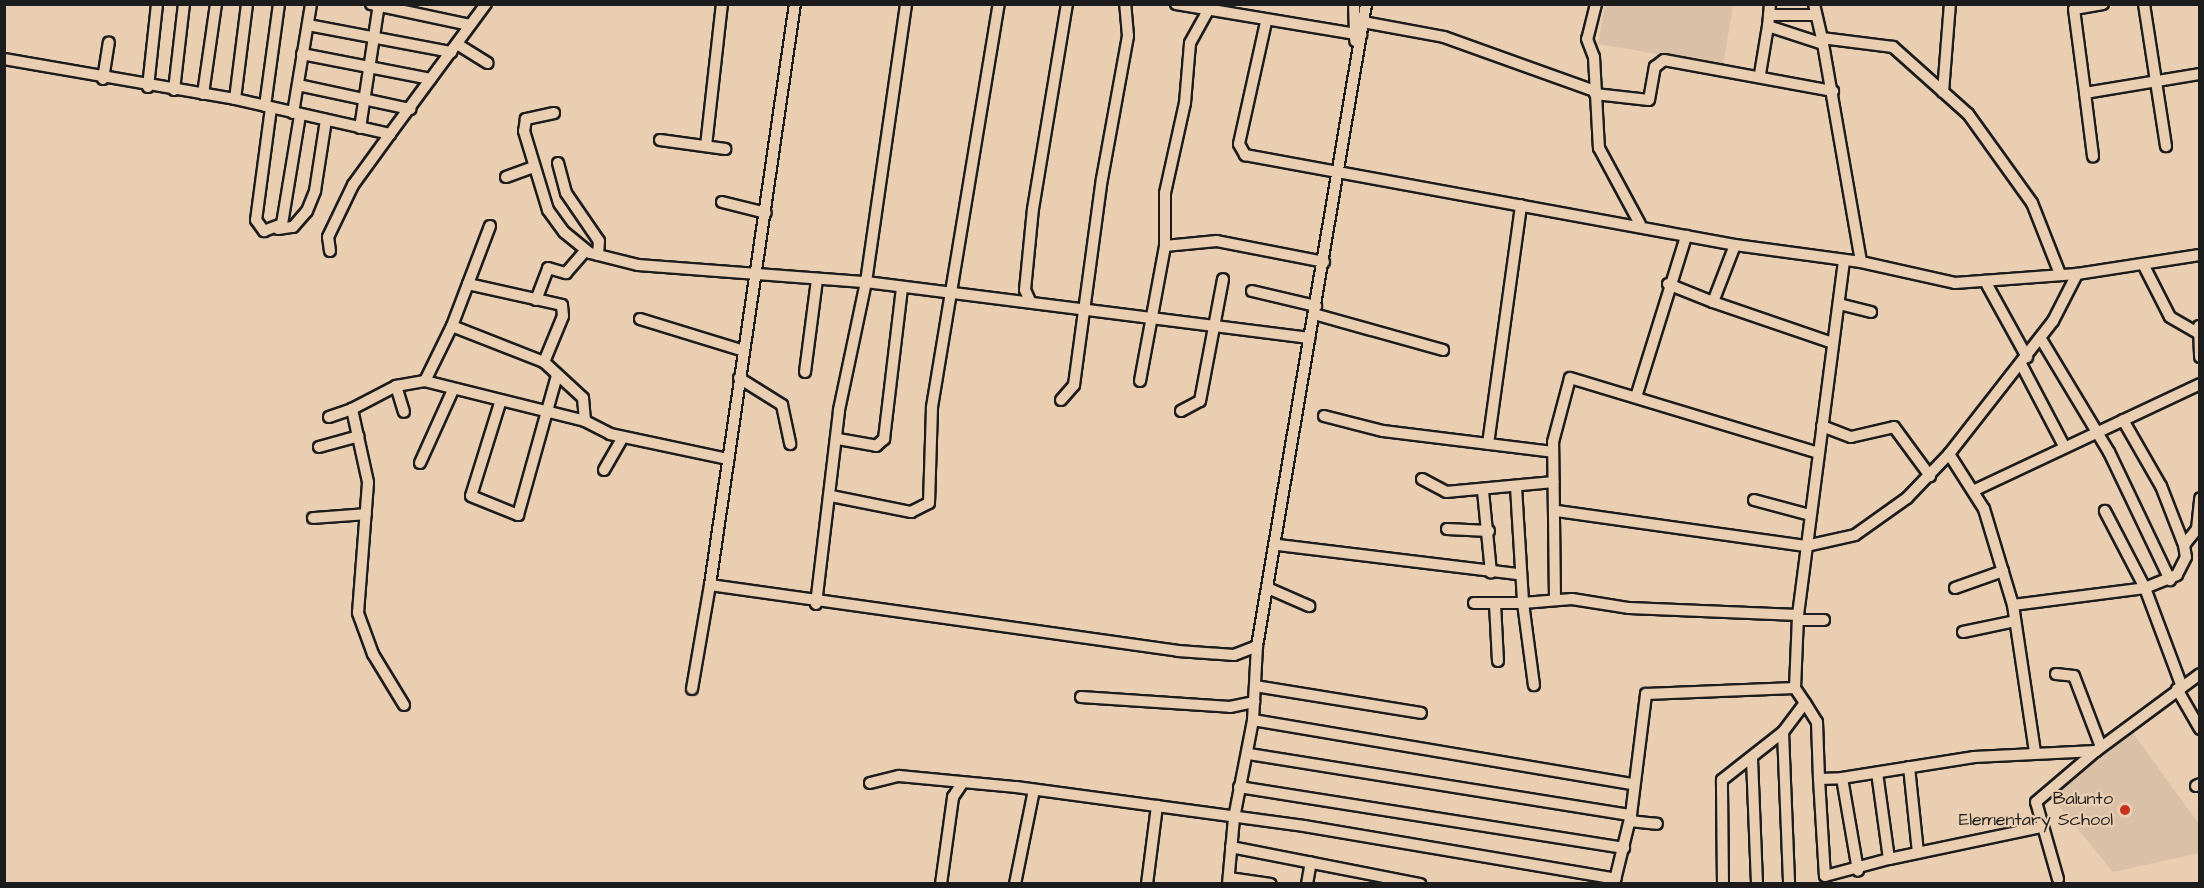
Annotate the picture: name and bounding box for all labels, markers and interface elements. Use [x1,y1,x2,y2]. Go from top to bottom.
place label: Balunto Elementary School [1959,789,2113,832]
marker: Balunto Elementary School [2118,803,2132,817]

